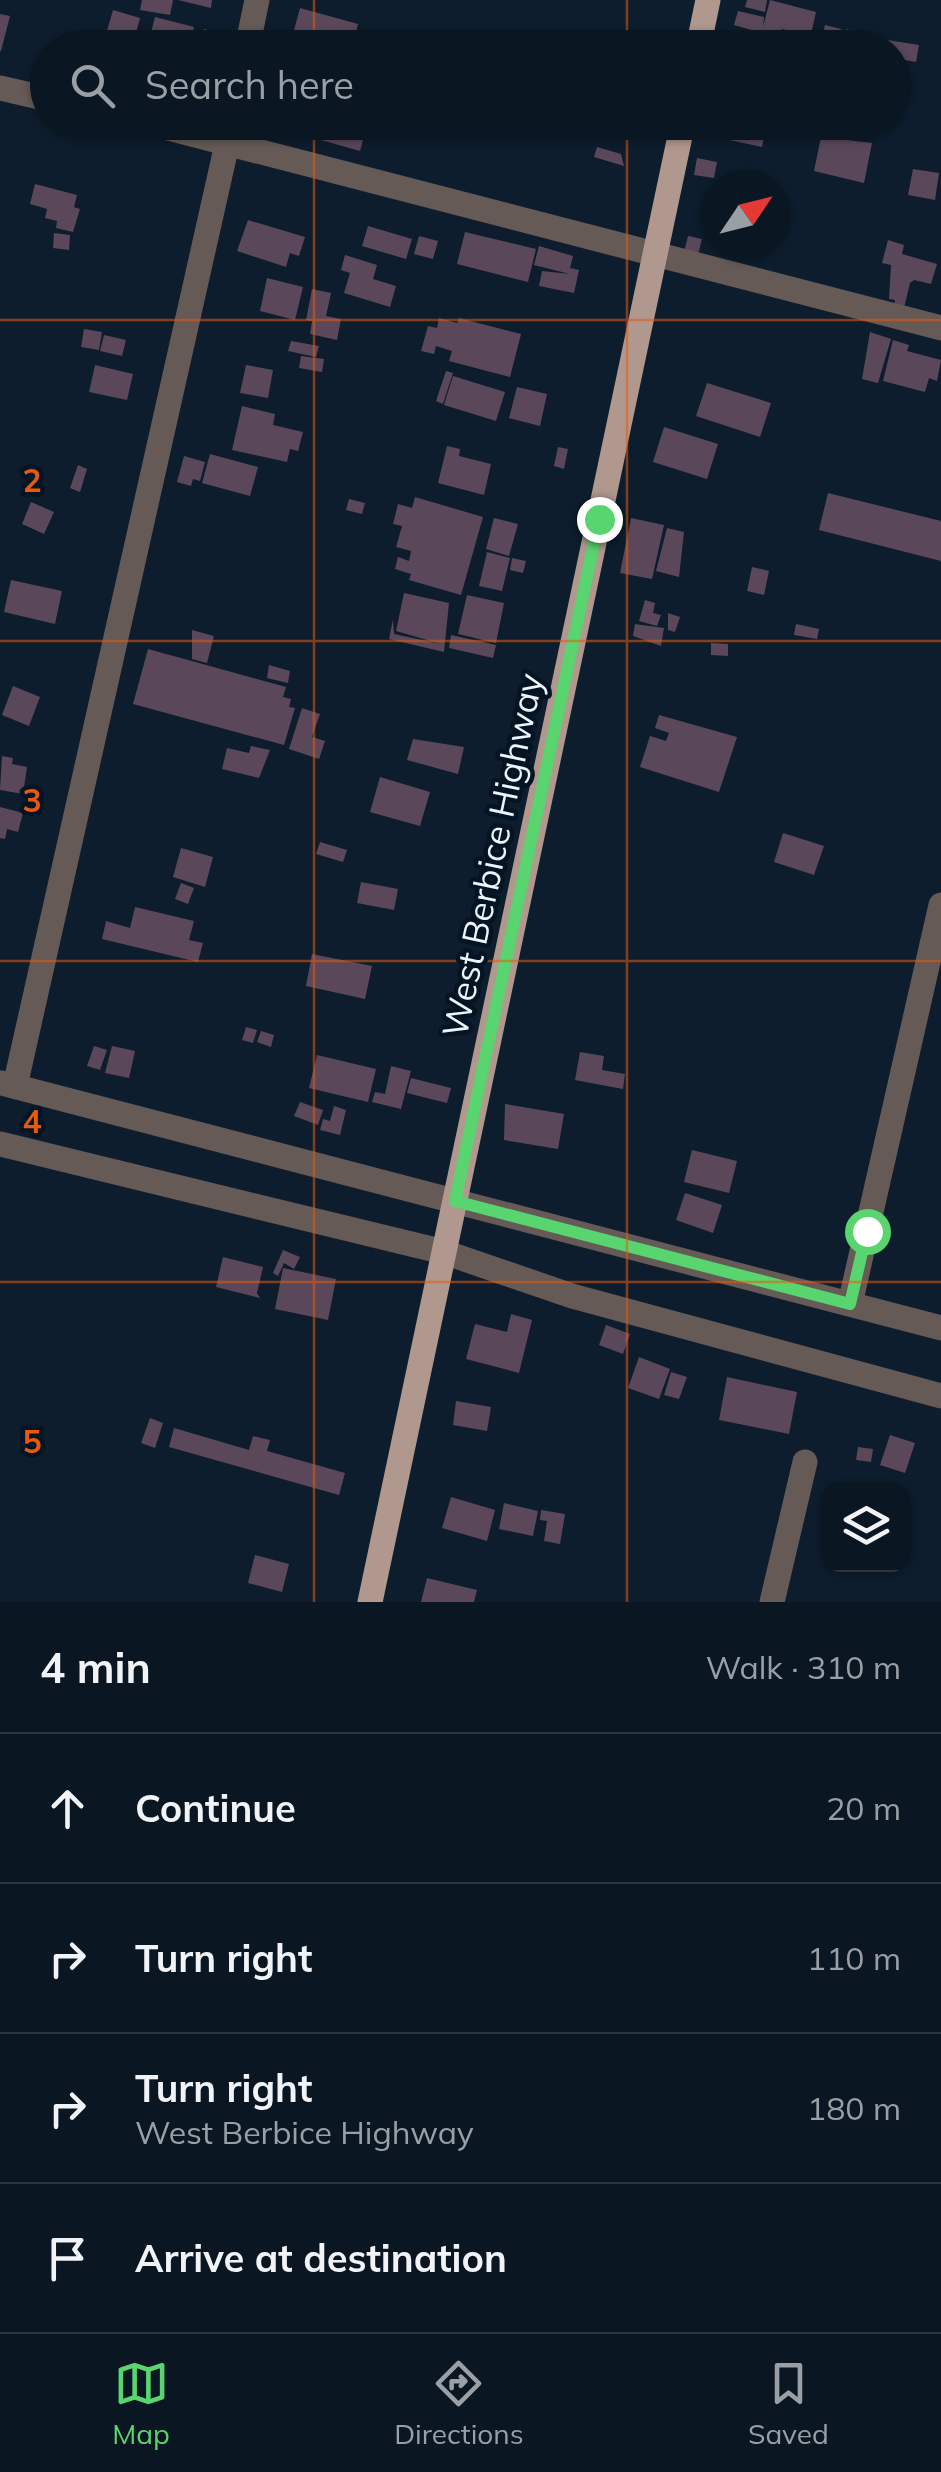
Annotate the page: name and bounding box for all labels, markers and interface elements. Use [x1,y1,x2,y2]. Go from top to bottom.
search box [30,30,911,140]
icon: search [65,58,120,113]
text: Search here [145,61,354,109]
north arrow [701,170,791,260]
text: 2 [22,460,42,500]
route end [577,497,623,543]
street label: West Berbice Highway [432,669,552,1041]
text: 3 [22,780,42,820]
text: 4 [22,1101,42,1141]
route start [845,1209,891,1255]
text: 5 [22,1421,42,1461]
map controls [821,1482,911,1572]
button: layers [821,1482,911,1572]
text: 4 min [40,1641,151,1694]
text: Walk · 310 m [706,1647,901,1687]
icon: ahead [40,1781,95,1836]
text: Continue [135,1784,296,1832]
text: 20 m [826,1788,901,1828]
icon: right [40,1931,95,1986]
text: Turn right [135,1934,312,1982]
text: 110 m [807,1938,901,1978]
text: Turn right [135,2064,312,2112]
icon: right [40,2081,95,2136]
text: 180 m [807,2088,901,2128]
text: West Berbice Highway [135,2112,474,2152]
icon: arrive [40,2231,95,2286]
text: Arrive at destination [135,2234,507,2282]
tab: Map [112,2356,170,2451]
tab: Directions [394,2356,524,2451]
tab: Saved [748,2356,829,2451]

